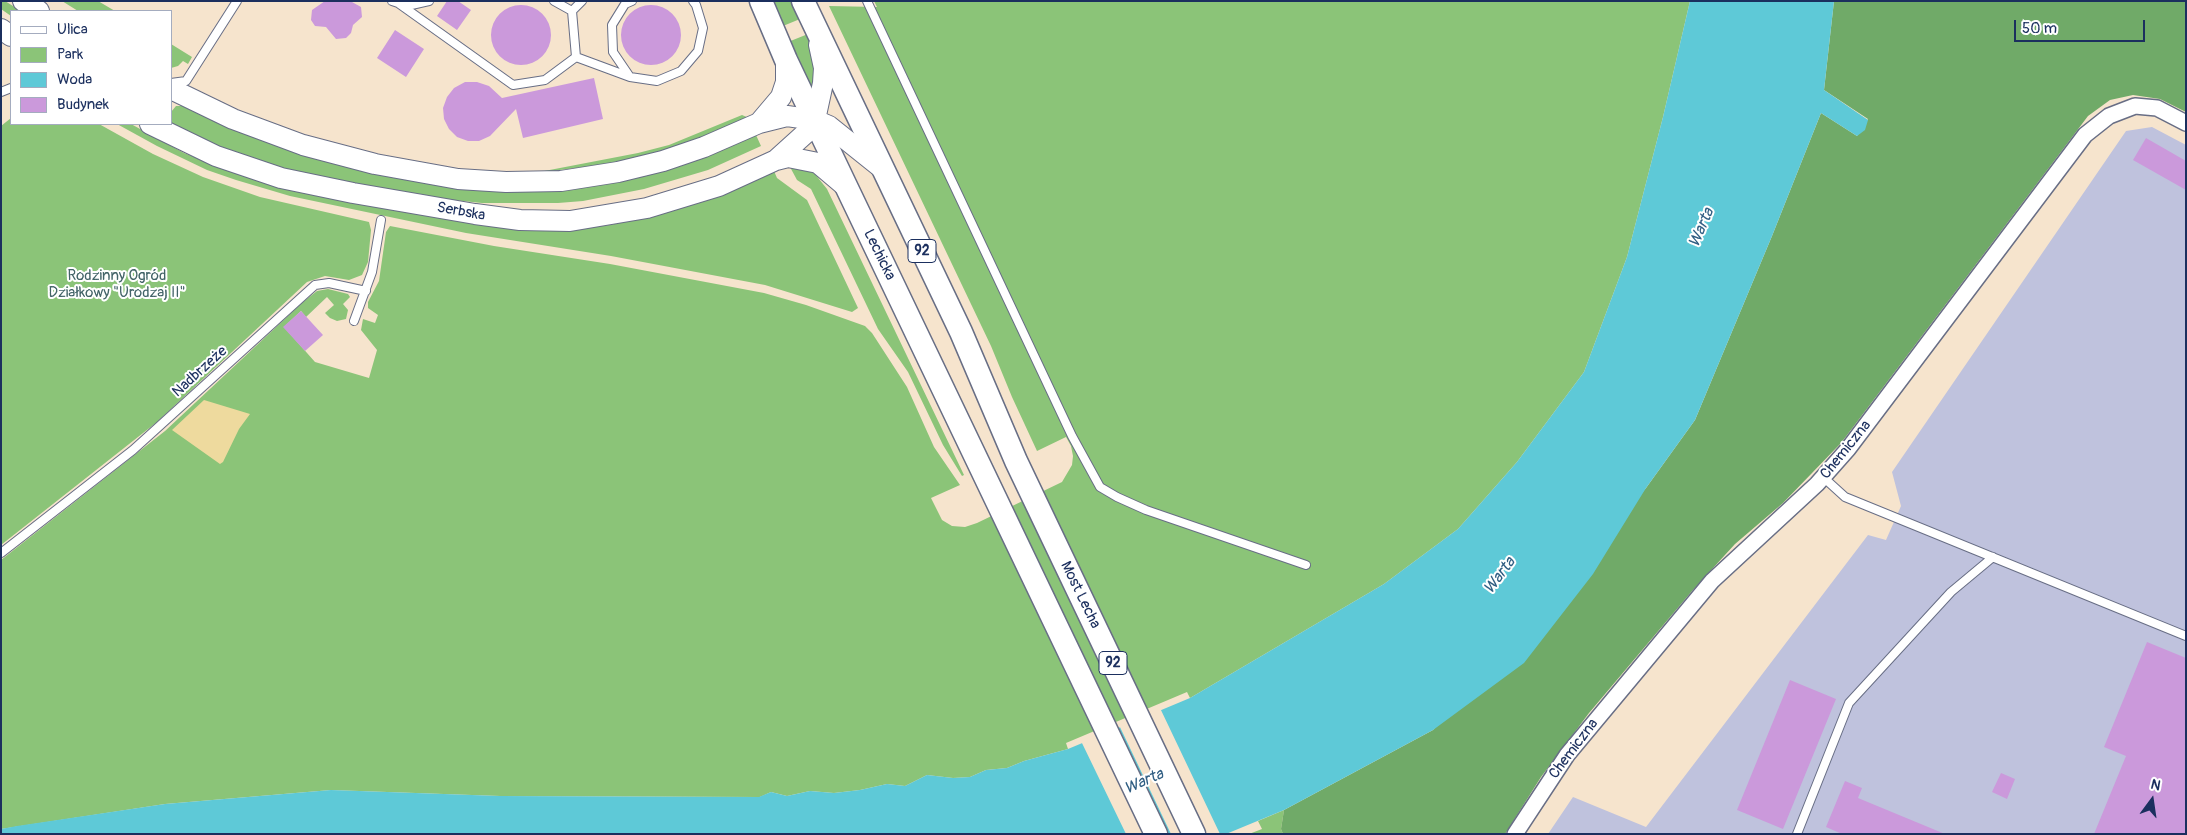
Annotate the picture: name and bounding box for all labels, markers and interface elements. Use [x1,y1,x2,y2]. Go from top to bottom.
legend [10,10,172,125]
scale bar [2017,10,2148,42]
text: 50 m [2022,19,2057,38]
text: Ulica [57,20,88,39]
text: Park [57,45,83,64]
text: Woda [57,70,92,89]
text: Budynek [57,95,109,114]
street label: Serbska [435,199,487,225]
water label: Warta [1685,206,1719,250]
street label: Lechicka [859,227,899,283]
road number: 92 [908,240,936,262]
park label: Rodzinny Ogród Działkowy "Urodzaj II" [48,267,186,302]
street label: Nadbrzeże [169,343,231,401]
street label: Chemiczna [1817,417,1875,483]
water label: Warta [1480,554,1520,598]
street label: Most Lecha [1056,559,1104,631]
road number: 92 [1099,651,1127,674]
street label: Chemiczna [1546,715,1602,783]
water label: Warta [1122,765,1166,799]
north arrow [2127,775,2177,825]
text: N [2149,776,2162,794]

